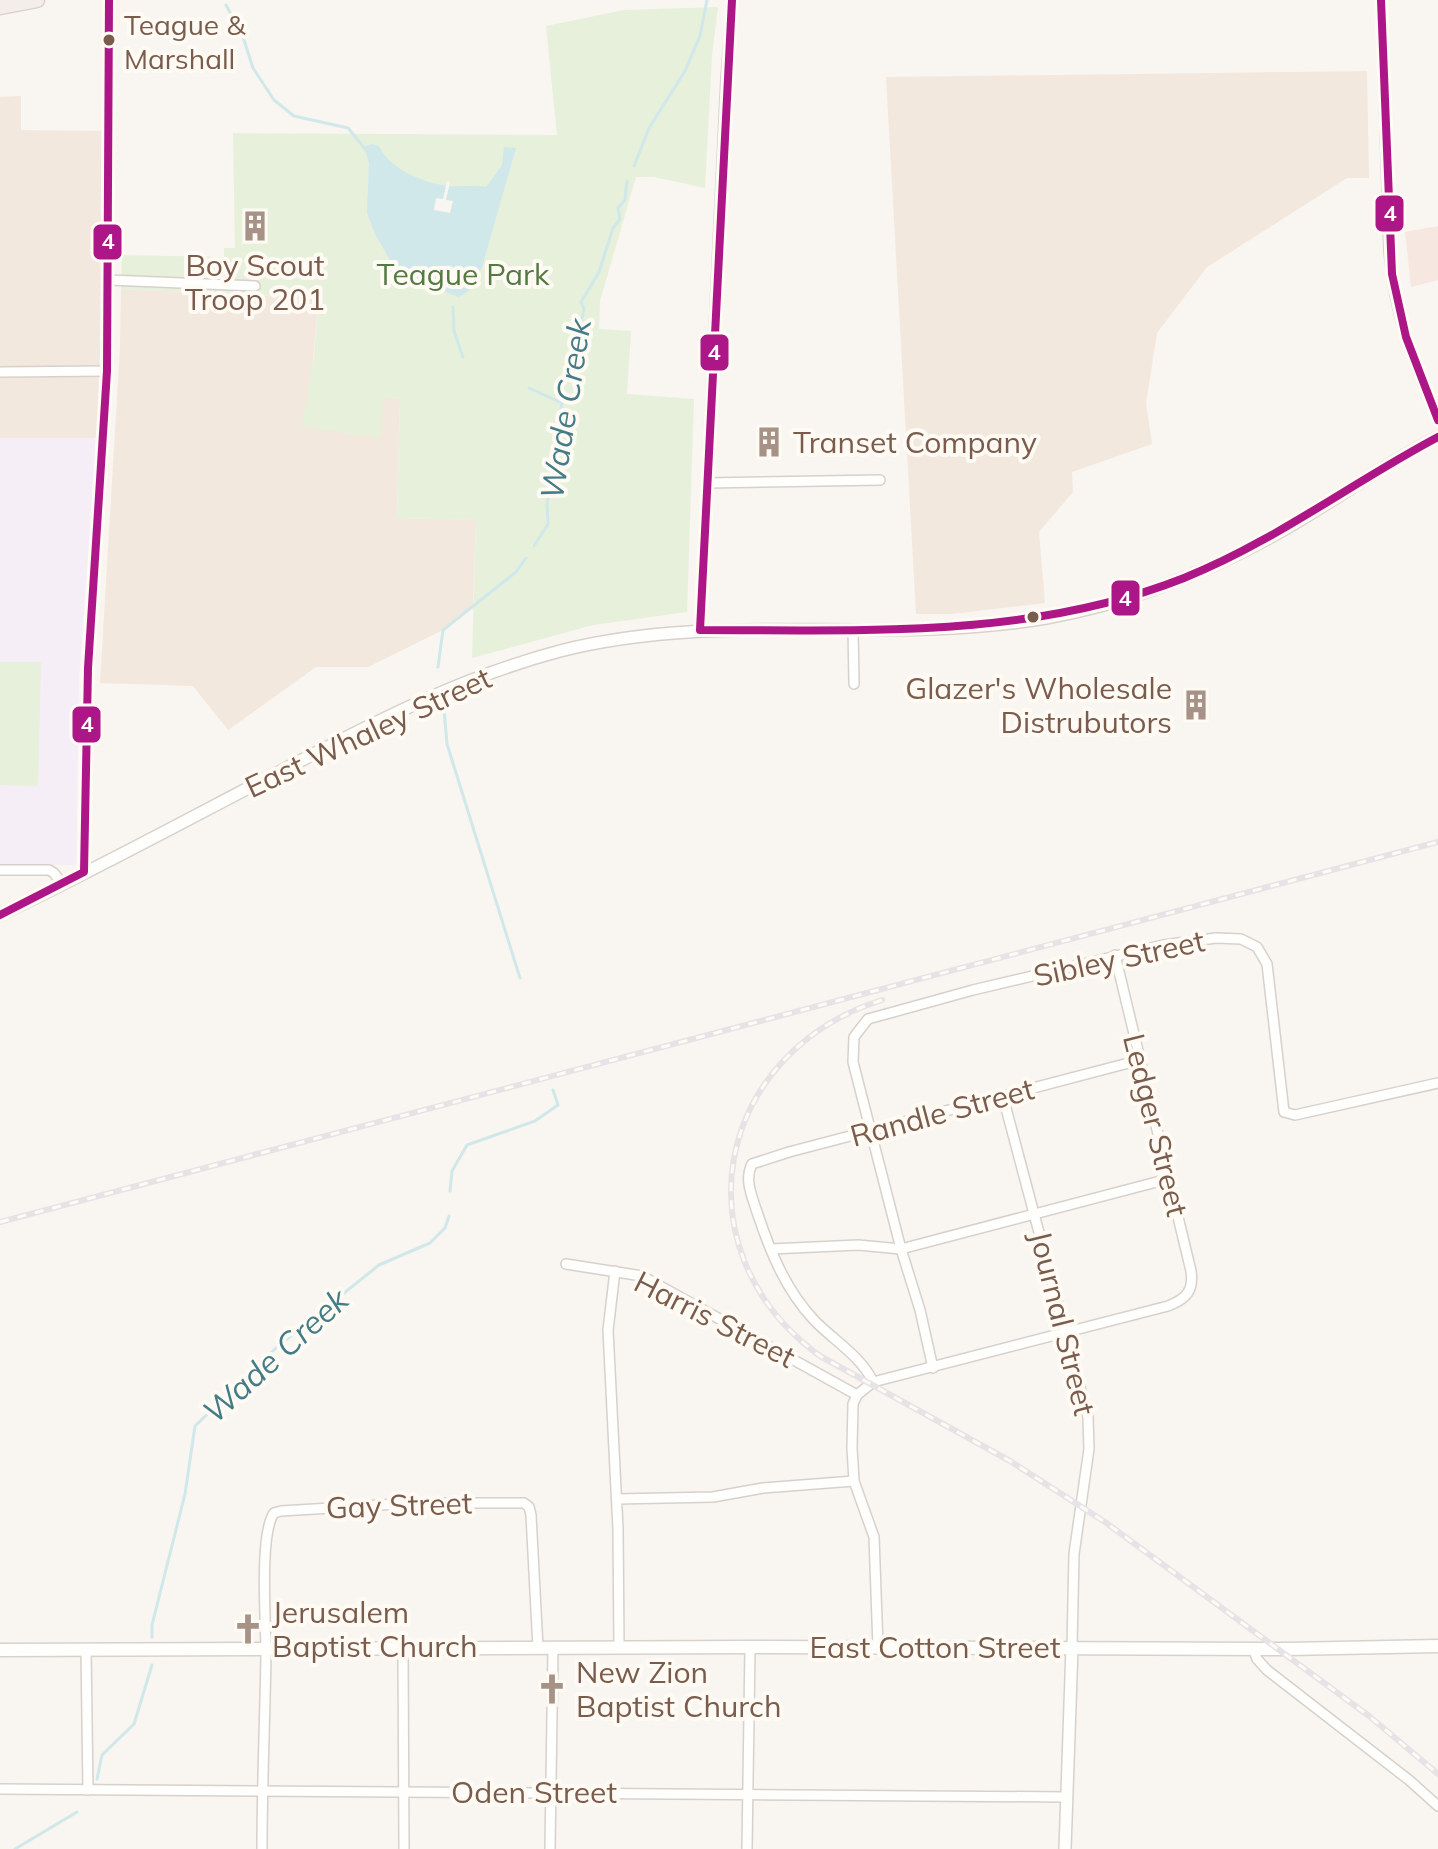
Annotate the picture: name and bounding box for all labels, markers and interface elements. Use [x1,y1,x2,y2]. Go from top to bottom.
place label: Teague & Marshall [124,7,246,76]
marker: Teague & Marshall [101,32,117,48]
line badge: 4 [1374,194,1405,233]
text: 4 [1383,199,1397,227]
building icon: Boy Scout Troop 201 [238,209,272,243]
line badge: 4 [92,223,123,261]
text: 4 [101,227,115,255]
place label: Boy Scout Troop 201 [185,246,325,318]
park label: Teague Park [377,255,550,293]
water label: Wade Creek [531,314,599,502]
line badge: 4 [699,333,730,372]
text: 4 [707,338,721,366]
place label: Transet Company [793,423,1037,461]
building icon: Transet Company [752,425,786,459]
line badge: 4 [1110,579,1141,617]
text: 4 [1118,584,1132,612]
unlabelled marker [1025,609,1041,625]
street label: East Whaley Street [239,658,497,806]
place label: Glazer's Wholesale Distrubutors [905,669,1172,741]
building icon: Glazer's Wholesale Distrubutors [1179,688,1213,722]
line badge: 4 [71,705,102,744]
text: 4 [80,710,94,738]
street label: Sibley Street [1030,921,1208,995]
street label: Ledger Street [1115,1030,1197,1220]
street label: Randle Street [846,1069,1038,1155]
street label: Journal Street [1022,1227,1104,1419]
street label: Harris Street [628,1262,802,1376]
water label: Wade Creek [194,1278,357,1431]
street label: Gay Street [325,1483,473,1527]
place label: Jerusalem Baptist Church [272,1593,478,1665]
church icon: Jerusalem Baptist Church [231,1612,265,1646]
street label: East Cotton Street [810,1628,1060,1666]
place label: New Zion Baptist Church [576,1653,782,1725]
church icon: New Zion Baptist Church [535,1672,569,1706]
street label: Oden Street [451,1773,617,1811]

